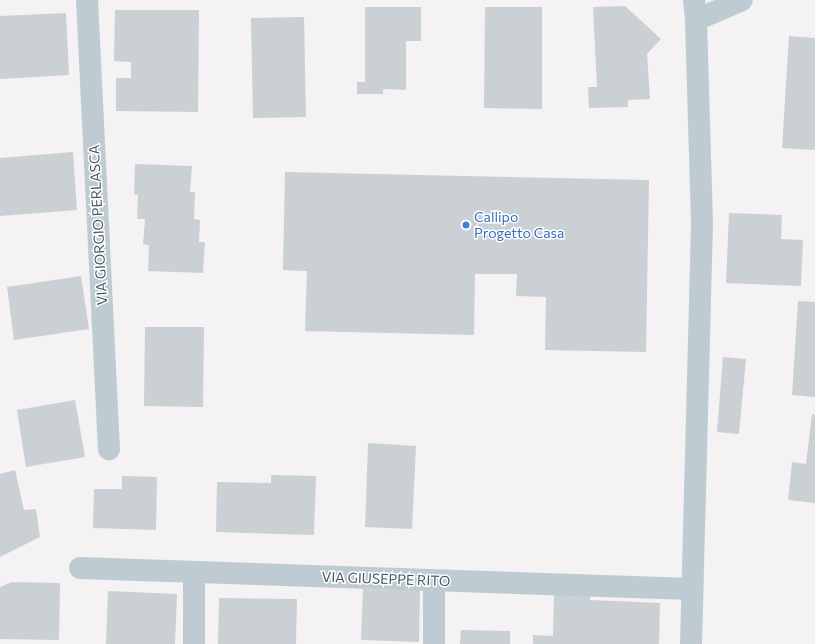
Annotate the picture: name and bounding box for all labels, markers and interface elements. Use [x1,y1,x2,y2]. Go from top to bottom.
street label: VIA GIORGIO PERLASCA [85,144,111,306]
place label: Callipo Progetto Casa [474,209,564,242]
marker: Callipo Progetto Casa [461,220,471,230]
street label: VIA GIUSEPPE RITO [321,568,451,590]

